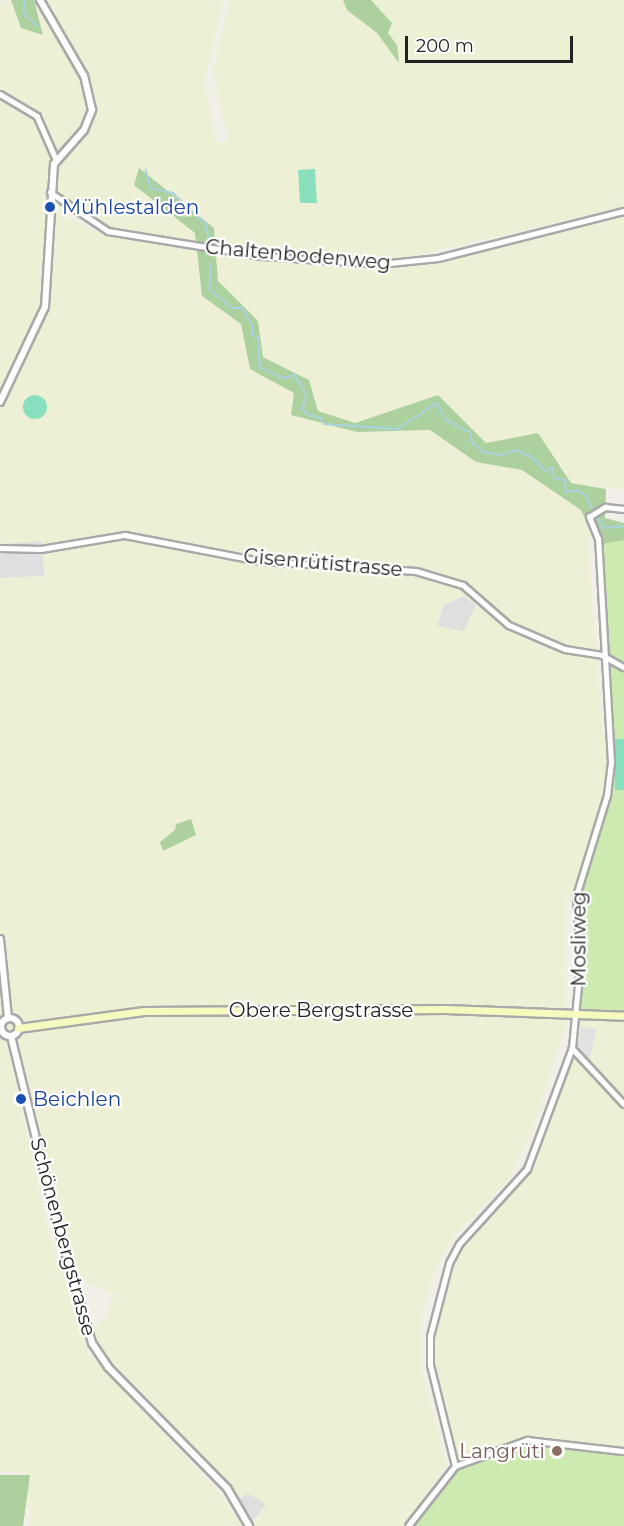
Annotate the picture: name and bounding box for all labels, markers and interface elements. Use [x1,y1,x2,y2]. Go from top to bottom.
scale bar [408,24,576,62]
text: 200 m [416,35,474,57]
place label: Mühlestalden [62,195,199,219]
marker: Mühlestalden [43,200,57,214]
street label: Chaltenbodenweg [204,235,392,275]
street label: Gisenrütistrasse [242,544,404,582]
street label: Mosliweg [567,891,591,987]
street label: Obere Bergstrasse [229,998,413,1022]
place label: Beichlen [33,1087,121,1111]
marker: Beichlen [14,1092,28,1106]
street label: Schönenbergstrasse [25,1135,101,1339]
place label: Langrüti [459,1439,545,1463]
marker: Langrüti [550,1444,564,1458]

